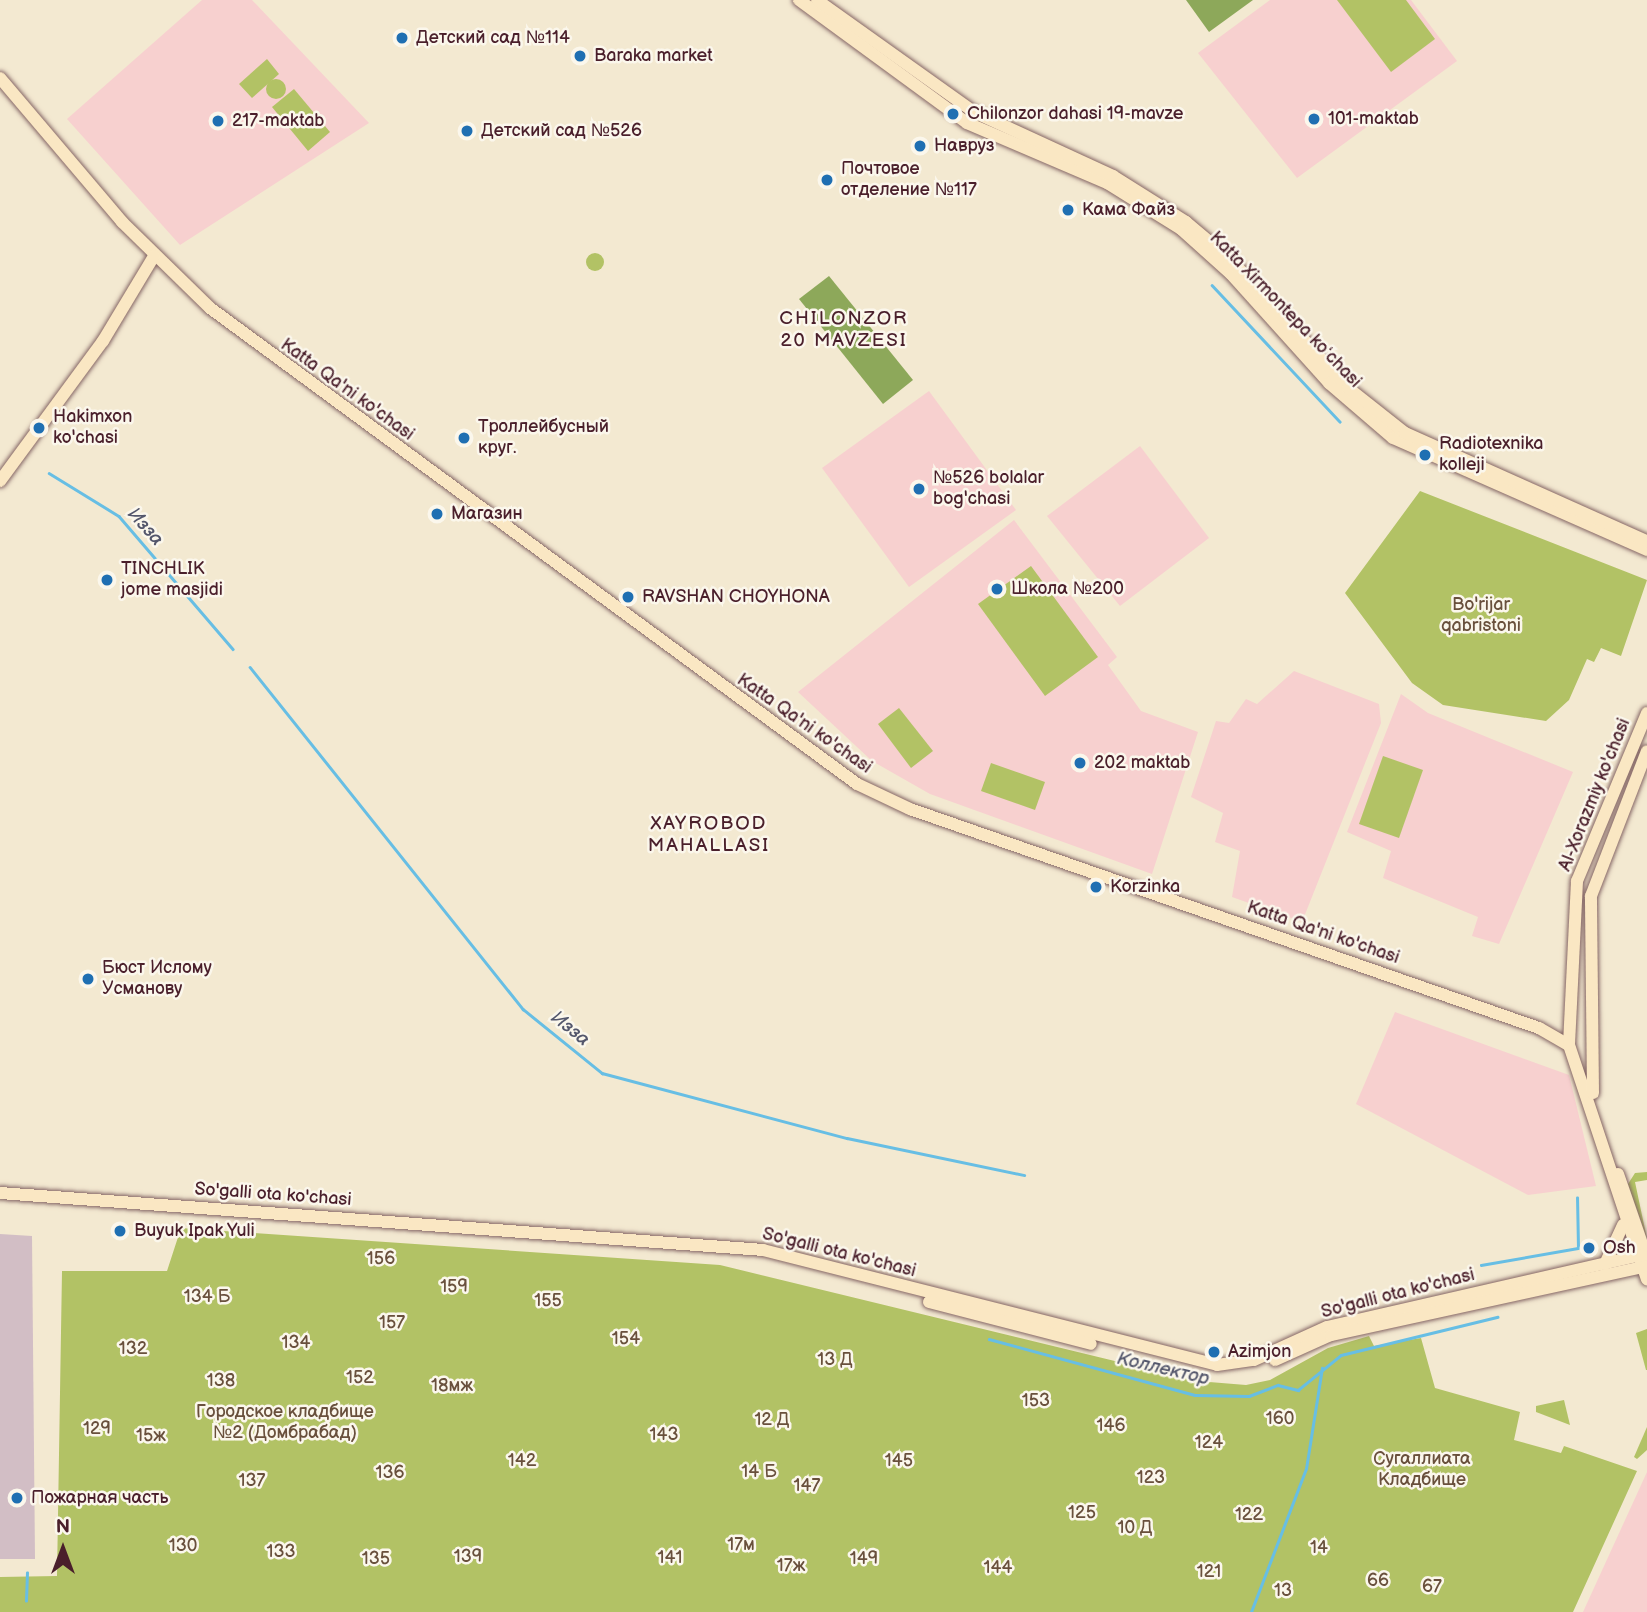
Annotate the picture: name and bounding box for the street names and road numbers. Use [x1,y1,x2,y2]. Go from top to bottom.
street label: Katta Xirmontepa koʻchasi [1204,227,1366,393]
street label: Katta Qa'ni ko'chasi [276,334,418,446]
street label: Katta Qa'ni ko'chasi [732,669,876,779]
street label: Al-Xorazmiy ko'chasi [1554,715,1636,875]
street label: Katta Qa'ni ko'chasi [1244,897,1402,969]
street label: So'galli ota ko'chasi [194,1179,352,1211]
street label: So'galli ota ko'chasi [760,1223,918,1283]
street label: So'galli ota ko'chasi [1319,1264,1477,1324]

